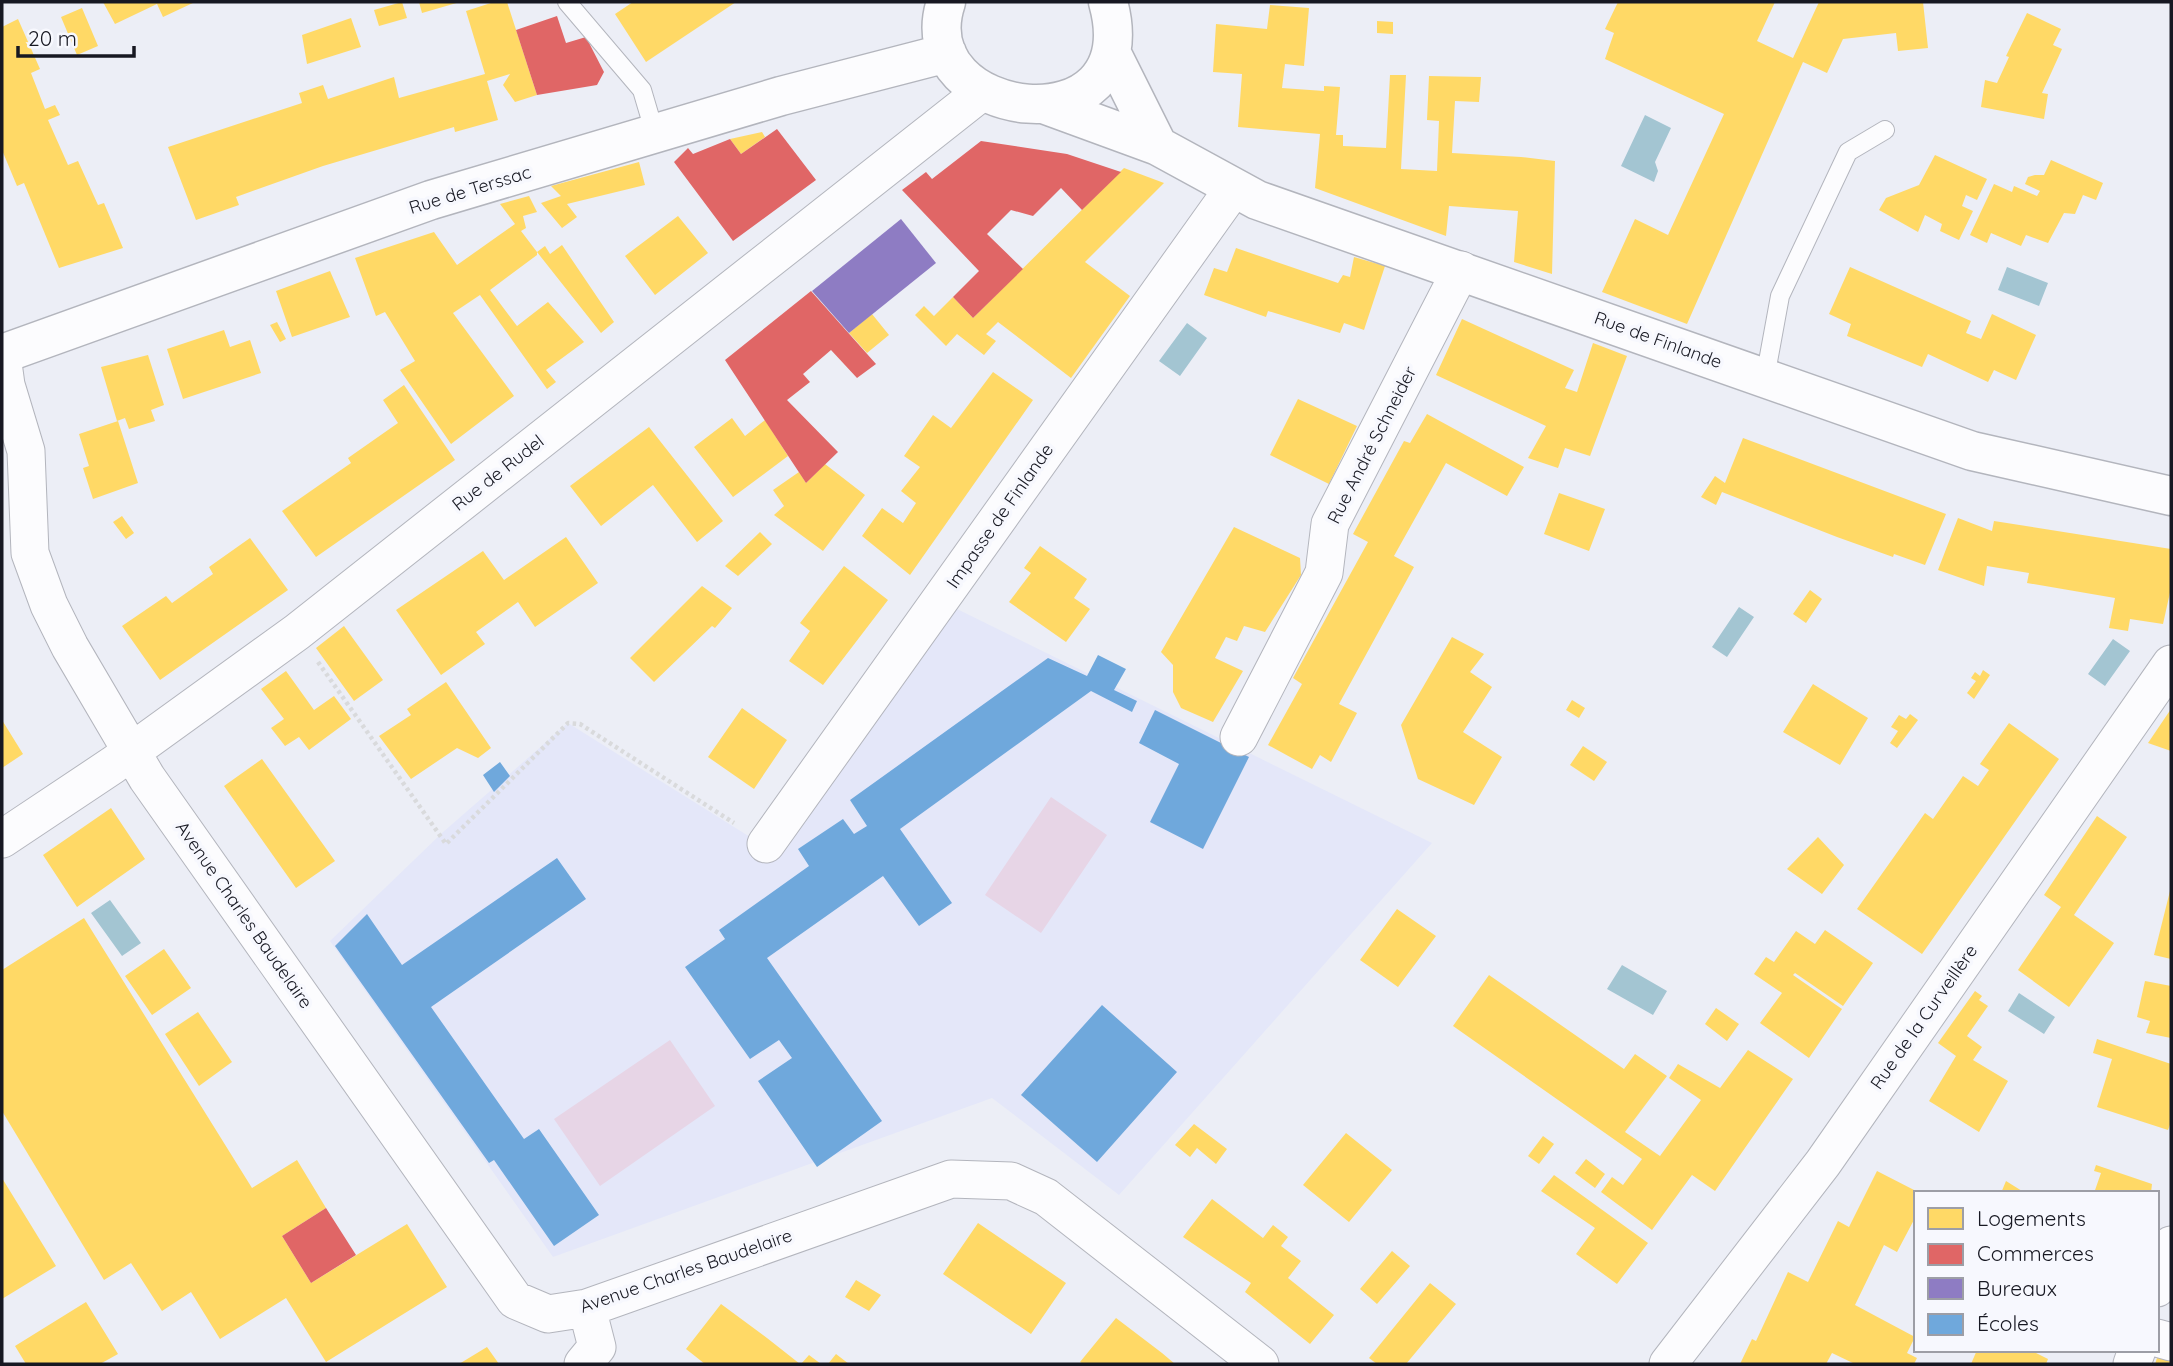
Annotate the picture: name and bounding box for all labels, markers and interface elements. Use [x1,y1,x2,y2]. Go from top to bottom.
scale bar [18,14,133,58]
text: 20 m [28,25,77,51]
street label: Rue de Terssac [406,160,534,219]
street label: Rue de Finlande [1591,306,1725,373]
street label: Rue André Schneider [1322,362,1421,527]
street label: Rue de Rudel [447,430,548,516]
street label: Impasse de Finlande [941,439,1058,593]
street label: Avenue Charles Baudelaire [171,817,318,1013]
street label: Rue de la Curveillère [1865,940,1982,1094]
legend [1914,1191,2159,1352]
text: Logements [1977,1205,2086,1231]
street label: Avenue Charles Baudelaire [577,1223,795,1318]
text: Commerces [1977,1240,2094,1266]
text: Bureaux [1977,1275,2057,1301]
text: Écoles [1977,1310,2039,1336]

